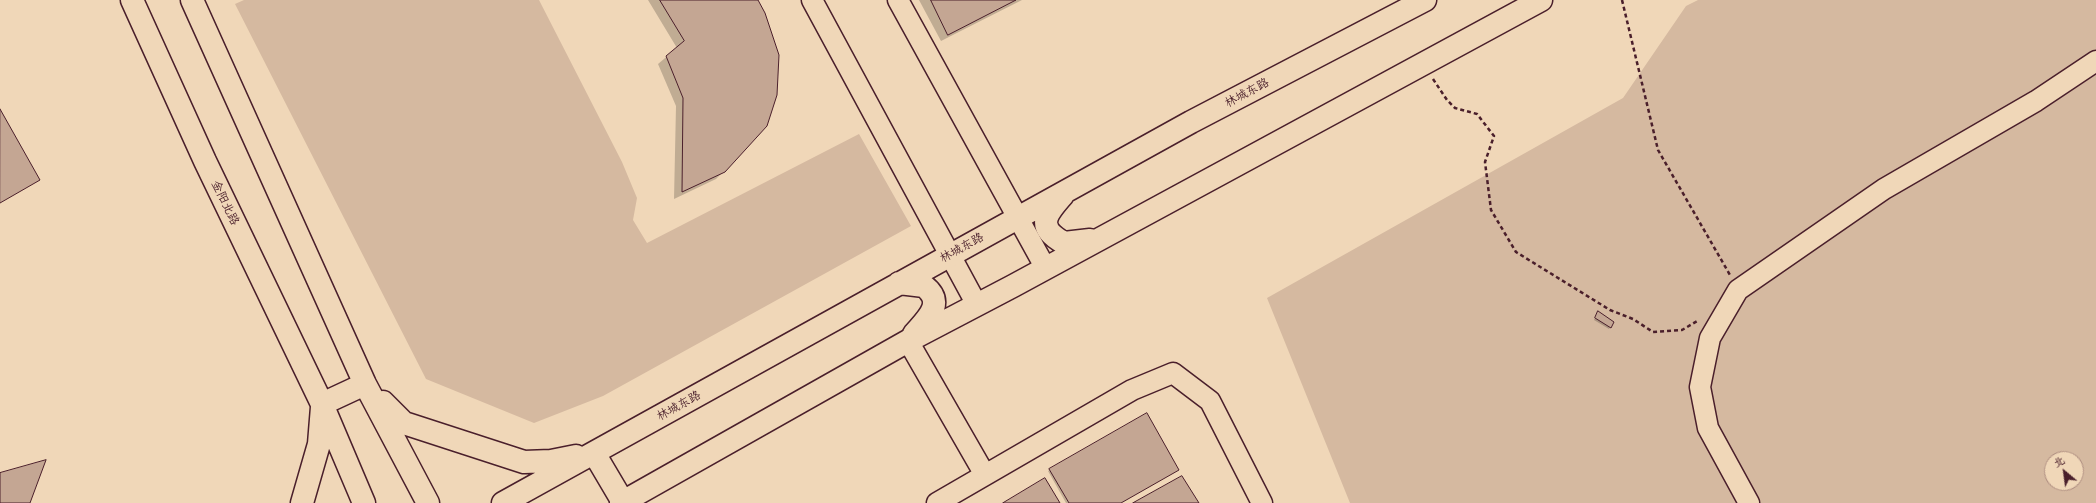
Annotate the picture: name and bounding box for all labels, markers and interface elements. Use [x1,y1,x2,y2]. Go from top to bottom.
street label: 林城东路 [1222,75,1272,111]
street label: 金阳北路 [208,178,242,228]
street label: 林城东路 [938,230,986,266]
street label: 林城东路 [655,388,703,424]
north arrow [2044,451,2084,491]
text: 北 [2049,451,2067,471]

